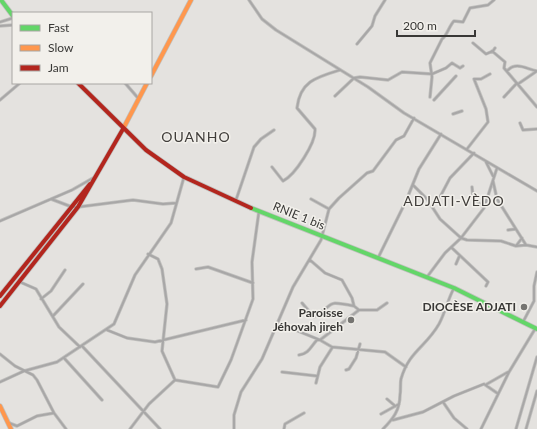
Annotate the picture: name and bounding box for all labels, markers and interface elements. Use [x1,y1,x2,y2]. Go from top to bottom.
legend [12,12,152,84]
scale bar [397,12,475,38]
text: 200 m [403,18,437,33]
text: Fast [48,20,70,35]
text: Slow [48,40,74,55]
text: Jam [48,60,69,75]
district label: OUANHO [161,128,231,145]
district label: ADJATI-VÈDO [403,192,505,209]
street label: RNIE 1 bis [271,198,327,233]
place label: DIOCÈSE ADJATI [422,299,516,314]
marker: DIOCÈSE ADJATI [519,302,529,312]
place label: Paroisse Jéhovah jireh [273,305,344,334]
marker: Paroisse Jéhovah jireh [346,315,356,325]

